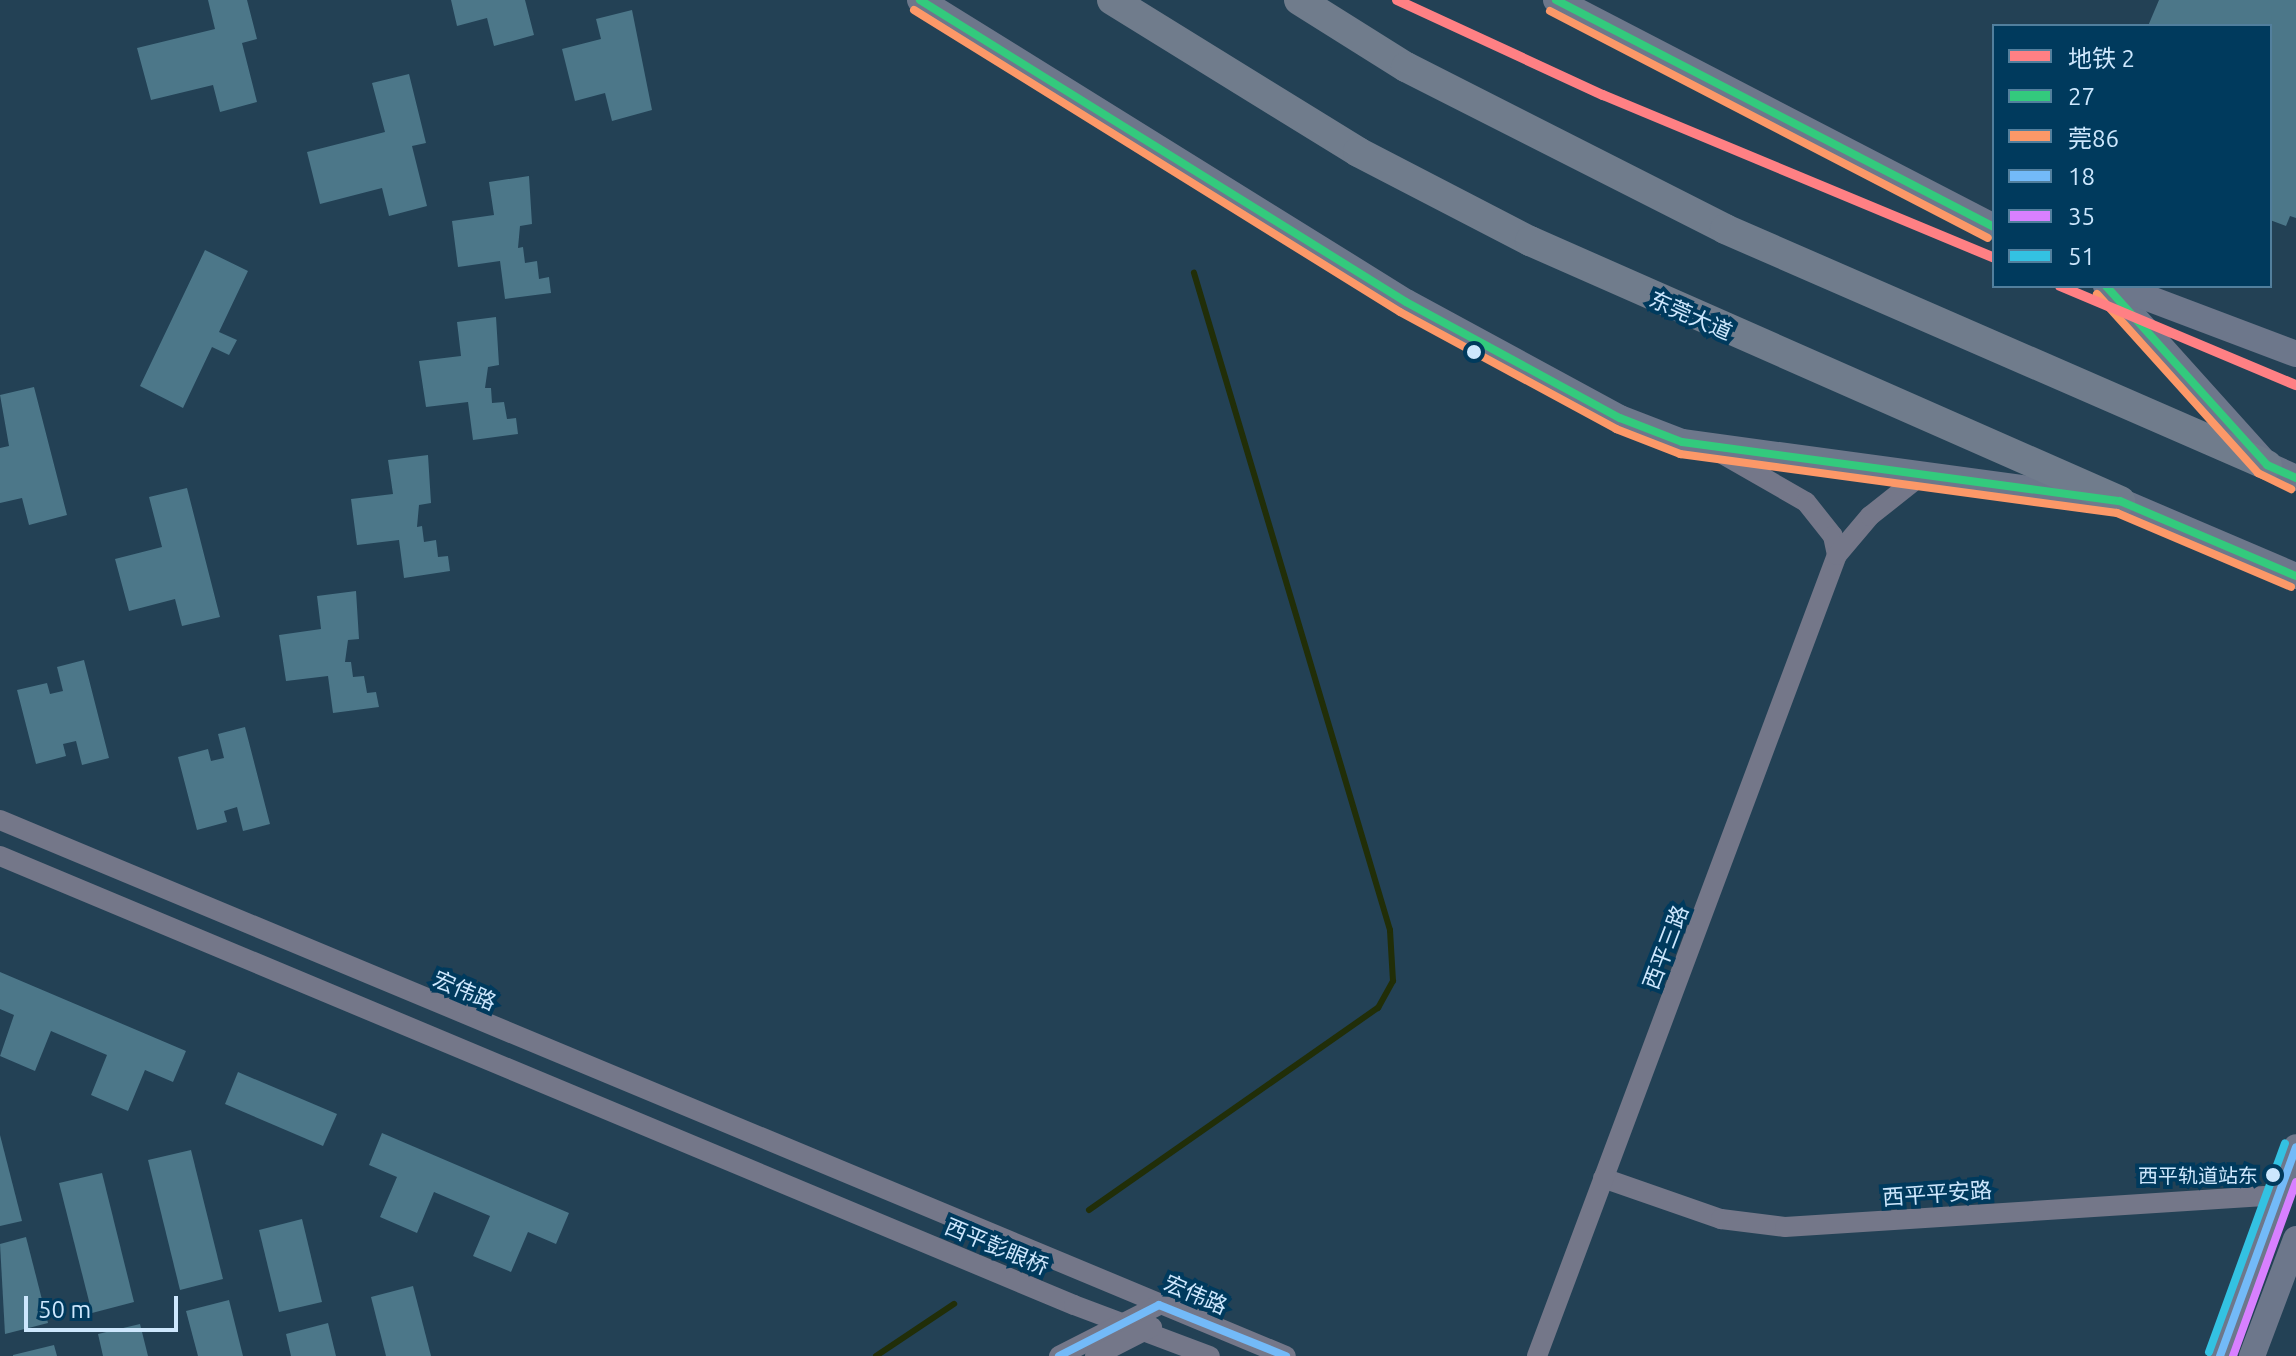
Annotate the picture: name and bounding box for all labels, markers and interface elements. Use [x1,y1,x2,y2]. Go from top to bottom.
legend [1992,24,2272,288]
text: 地铁 2 [2068,45,2135,72]
text: 27 [2068,83,2095,110]
text: 莞86 [2068,125,2119,152]
text: 18 [2068,163,2095,190]
text: 35 [2068,203,2095,230]
text: 51 [2068,243,2095,270]
street label: 东莞大道 [1645,285,1737,345]
unlabelled marker [1466,344,1482,360]
street label: 西平三路 [1637,901,1693,993]
street label: 宏伟路 [429,965,501,1015]
place label: 西平轨道站东 [2138,1163,2258,1187]
marker: 西平轨道站东 [2265,1167,2281,1183]
street label: 西平平安路 [1881,1176,1993,1210]
street label: 西平彭眼桥 [941,1212,1053,1280]
street label: 宏伟路 [1160,1269,1232,1319]
scale bar [28,1280,182,1330]
text: 50 m [38,1296,91,1323]

